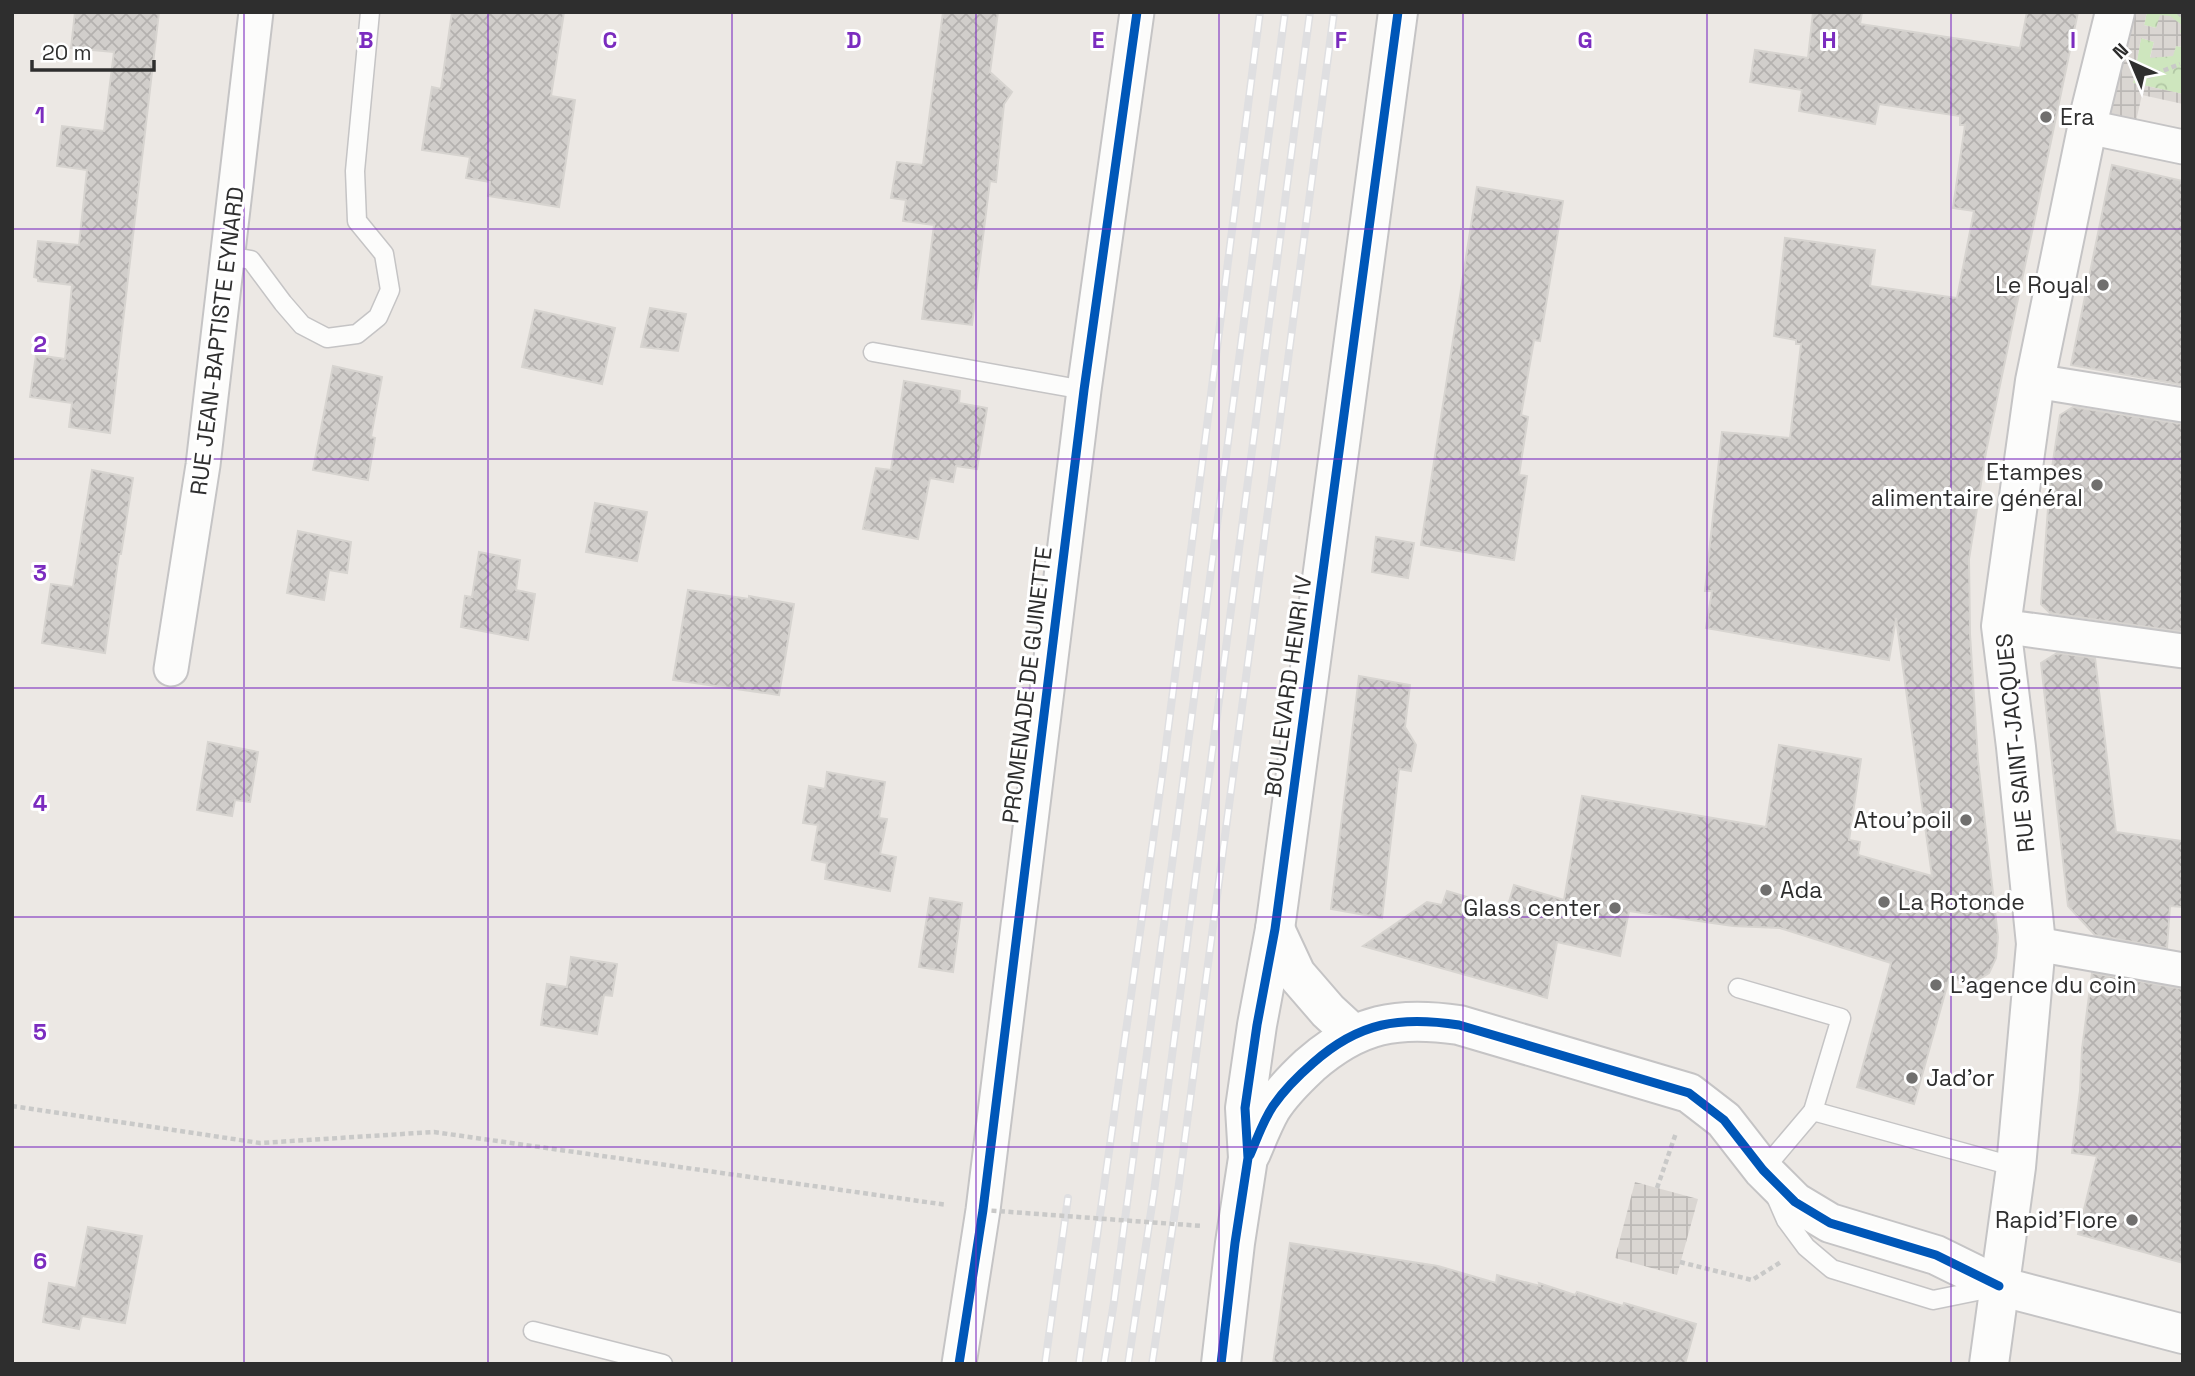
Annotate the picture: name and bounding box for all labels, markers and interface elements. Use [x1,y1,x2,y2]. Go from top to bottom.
text: B [358,25,374,55]
text: C [603,25,617,55]
text: D [846,25,862,55]
text: E [1092,25,1104,55]
text: F [1335,25,1347,55]
text: G [1577,25,1593,55]
text: H [1821,25,1837,55]
text: I [2070,25,2076,55]
scale bar [32,28,154,72]
north arrow [2097,28,2167,98]
text: N [2107,38,2134,65]
text: 20 m [42,39,92,66]
text: 1 [35,100,45,130]
place label: Era [2060,102,2094,132]
marker: Era [2038,109,2054,125]
street label: RUE JEAN-BAPTISTE EYNARD [183,185,251,497]
place label: Le Royal [1995,270,2089,300]
marker: Le Royal [2095,277,2111,293]
text: 2 [33,329,47,359]
place label: Etampes alimentaire général [1871,457,2083,513]
marker: Etampes alimentaire général [2089,477,2105,493]
street label: PROMENADE DE GUINETTE [995,545,1059,825]
text: 3 [33,558,47,588]
street label: BOULEVARD HENRI IV [1258,573,1318,799]
street label: RUE SAINT-JACQUES [1989,632,2041,854]
text: 4 [33,788,48,818]
place label: Atou'poil [1853,805,1952,835]
marker: Atou'poil [1958,812,1974,828]
place label: Ada [1780,875,1823,905]
marker: Ada [1758,882,1774,898]
place label: La Rotonde [1898,887,2025,917]
place label: Glass center [1463,893,1601,923]
marker: La Rotonde [1876,894,1892,910]
marker: Glass center [1607,900,1623,916]
place label: L'agence du coin [1950,970,2137,1000]
marker: L'agence du coin [1928,977,1944,993]
text: 5 [33,1017,47,1047]
place label: Jad'or [1926,1063,1995,1093]
marker: Jad'or [1904,1070,1920,1086]
place label: Rapid'Flore [1995,1205,2118,1235]
marker: Rapid'Flore [2124,1212,2140,1228]
text: 6 [33,1246,47,1276]

